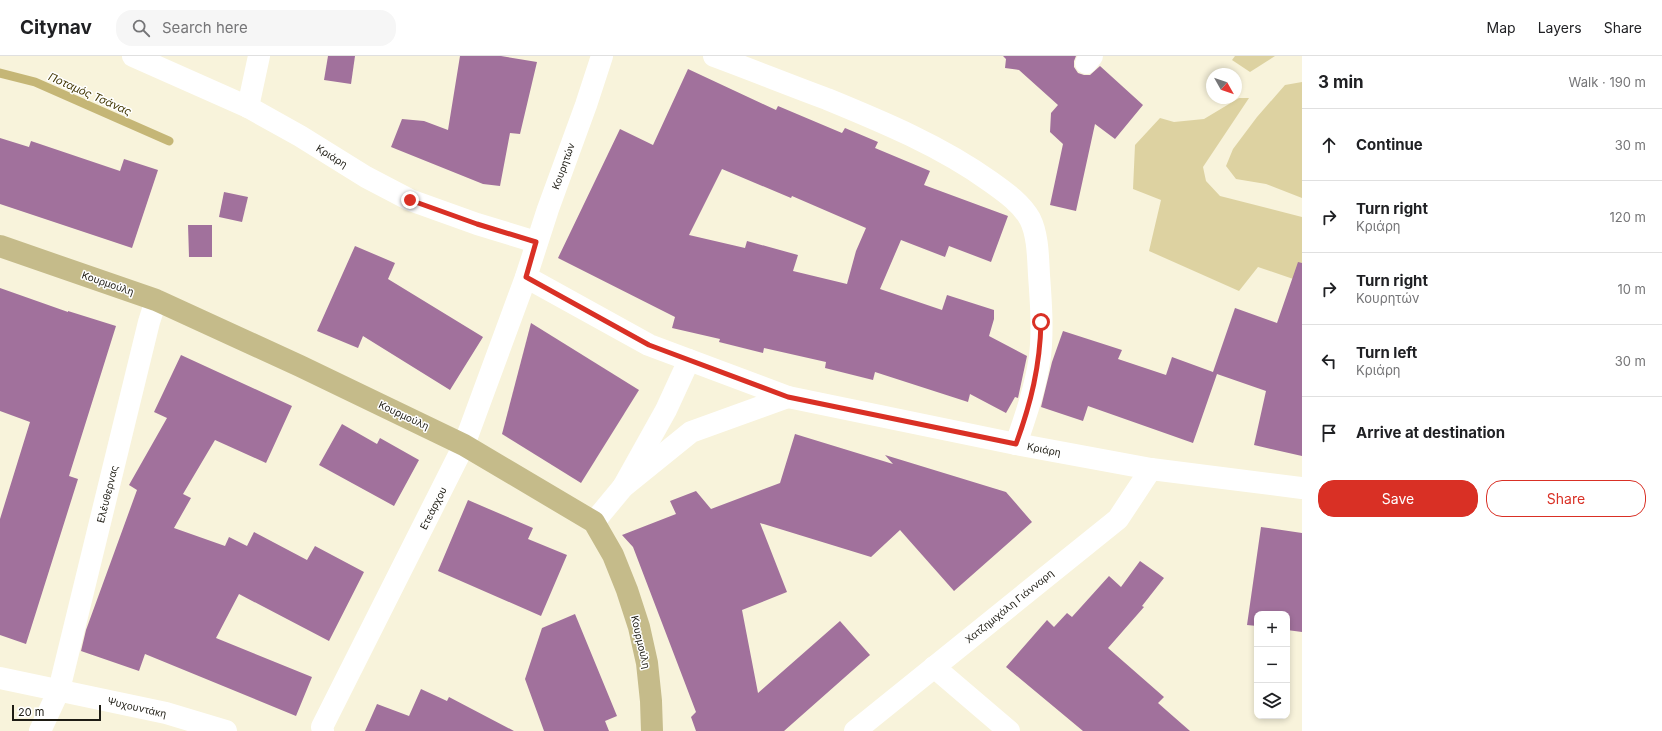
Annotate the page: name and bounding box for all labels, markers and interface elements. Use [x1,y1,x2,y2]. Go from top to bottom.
search box [116,10,396,46]
text: Citynav [20,16,92,39]
icon: search [130,17,152,39]
text: Search here [162,18,248,37]
text: Map [1487,19,1516,36]
text: Layers [1538,19,1582,36]
text: Share [1604,19,1642,36]
north arrow [1206,68,1242,104]
water label: Ποταμός Τσάνας [46,69,134,119]
text: 3 min [1318,72,1364,92]
text: Walk · 190 m [1569,74,1646,90]
icon: ahead [1318,134,1340,156]
text: Continue [1356,135,1423,154]
text: 30 m [1615,137,1646,153]
street label: Κουρητών [549,141,578,191]
street label: Κριάρη [314,142,350,171]
route end [401,191,419,209]
text: Turn right [1356,199,1428,218]
icon: right [1318,206,1340,228]
text: 120 m [1610,209,1646,225]
text: Κριάρη [1356,218,1401,234]
street label: Κουρμούλη [80,268,136,298]
text: Turn right [1356,271,1428,290]
icon: right [1318,278,1340,300]
text: 10 m [1617,281,1646,297]
text: Κουρητών [1356,290,1420,306]
route start [1032,313,1050,331]
text: Turn left [1356,343,1417,362]
icon: left [1318,350,1340,372]
text: 30 m [1615,353,1646,369]
text: Κριάρη [1356,362,1401,378]
street label: Κουρμούλη [376,398,431,433]
icon: arrive [1318,422,1340,444]
text: Arrive at destination [1356,423,1505,442]
street label: Κριάρη [1026,440,1062,459]
street label: Ελέυθερνας [94,464,120,524]
button: Save [1318,480,1478,517]
button: Share [1486,480,1646,517]
street label: Ετεάρχου [417,485,449,531]
street label: Χατζημιχάλη Γιάνναρη [962,567,1056,646]
map controls [1254,611,1290,719]
button: + [1254,611,1290,647]
street label: Κουρμούλη [628,614,653,670]
button: − [1254,647,1290,683]
button: layers [1254,683,1290,719]
street label: Ψυχουντάκη [106,694,168,721]
scale bar [12,703,101,722]
text: 20 m [18,705,44,719]

